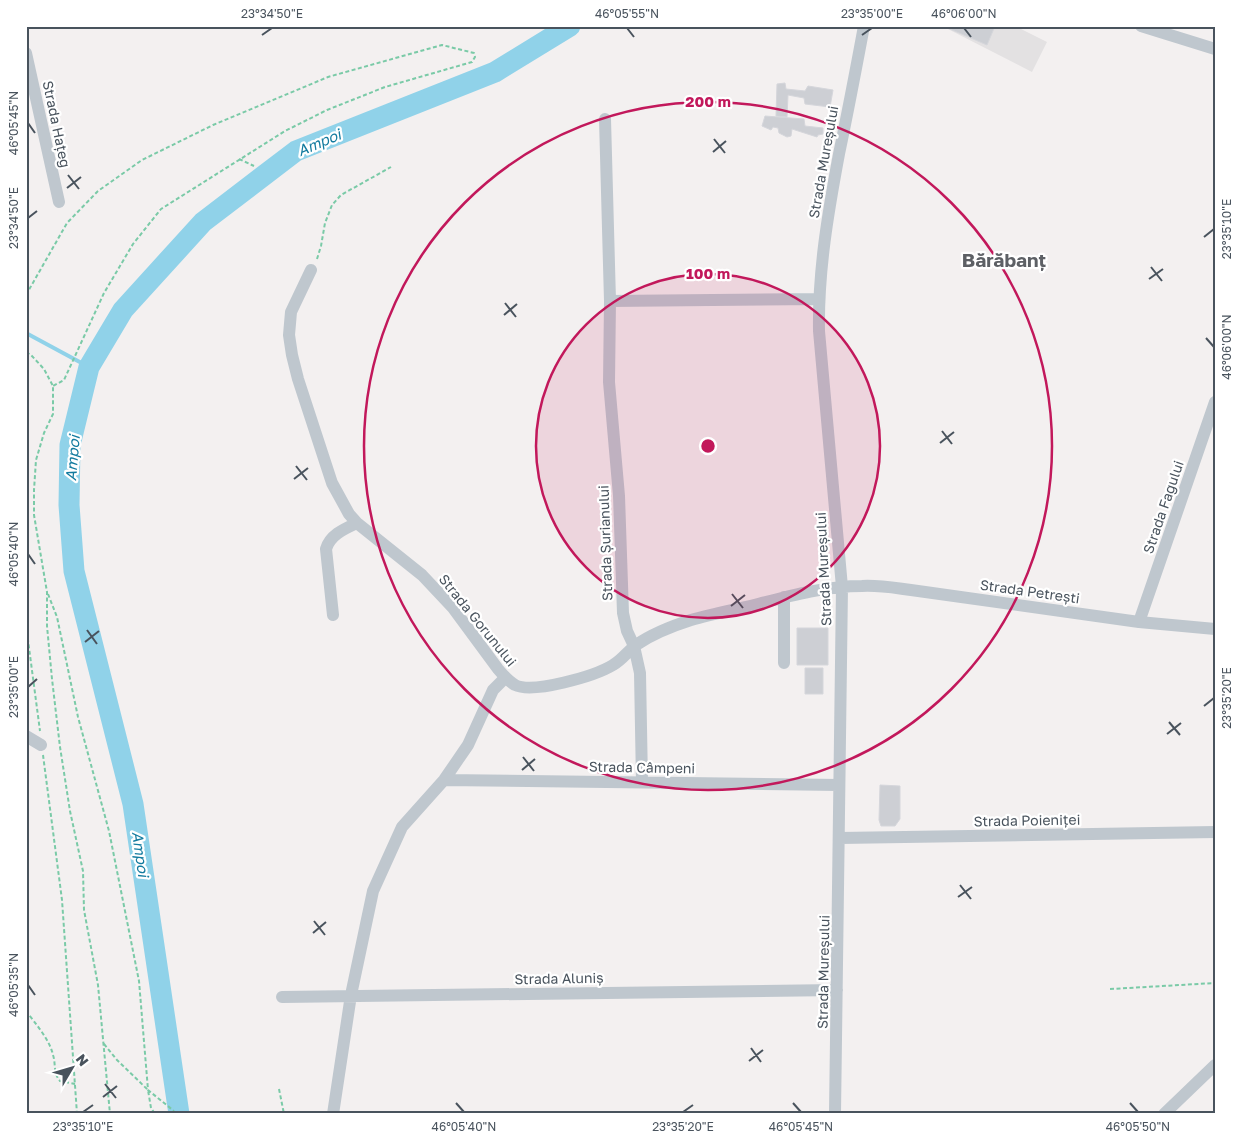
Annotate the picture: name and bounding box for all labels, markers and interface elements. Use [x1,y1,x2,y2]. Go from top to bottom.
text: 23°34'50"E [241,6,303,21]
text: 46°05'55"N [595,6,659,21]
text: 23°35'00"E [841,6,903,21]
text: 46°06'00"N [931,6,997,21]
street label: Strada Hațeg [39,79,75,169]
text: 46°05'45"N [6,91,21,155]
text: 200 m [685,92,731,110]
street label: Strada Mureșului [805,104,841,220]
water label: Ampoi [295,124,345,159]
text: 23°34'50"E [6,187,21,249]
text: 23°35'10"E [1219,199,1234,259]
district label: Bărăbanț [962,248,1047,271]
text: 100 m [686,264,730,282]
text: 46°06'00"N [1219,314,1234,380]
water label: Ampoi [61,433,83,481]
centre of rings [699,437,717,455]
street label: Strada Fagului [1139,458,1187,556]
street label: Strada Șurianului [594,485,616,601]
street label: Strada Mureșului [812,512,834,626]
text: 46°05'40"N [6,522,21,586]
street label: Strada Gorunului [436,571,520,669]
street label: Strada Petrești [979,576,1081,606]
text: 23°35'00"E [6,656,21,718]
text: 23°35'20"E [1219,667,1234,729]
street label: Strada Câmpeni [589,758,695,776]
street label: Strada Poieniței [974,811,1080,829]
water label: Ampoi [129,830,153,880]
street label: Strada Mureșului [814,915,832,1029]
text: 46°05'35"N [6,953,21,1017]
street label: Strada Aluniș [514,969,604,987]
north arrow [48,1042,98,1092]
text: N [73,1050,93,1069]
text: 23°35'10"E [53,1119,113,1134]
text: 46°05'40"N [432,1119,496,1134]
text: 23°35'20"E [652,1119,714,1134]
text: 46°05'45"N [769,1119,833,1134]
text: 46°05'50"N [1106,1119,1170,1134]

